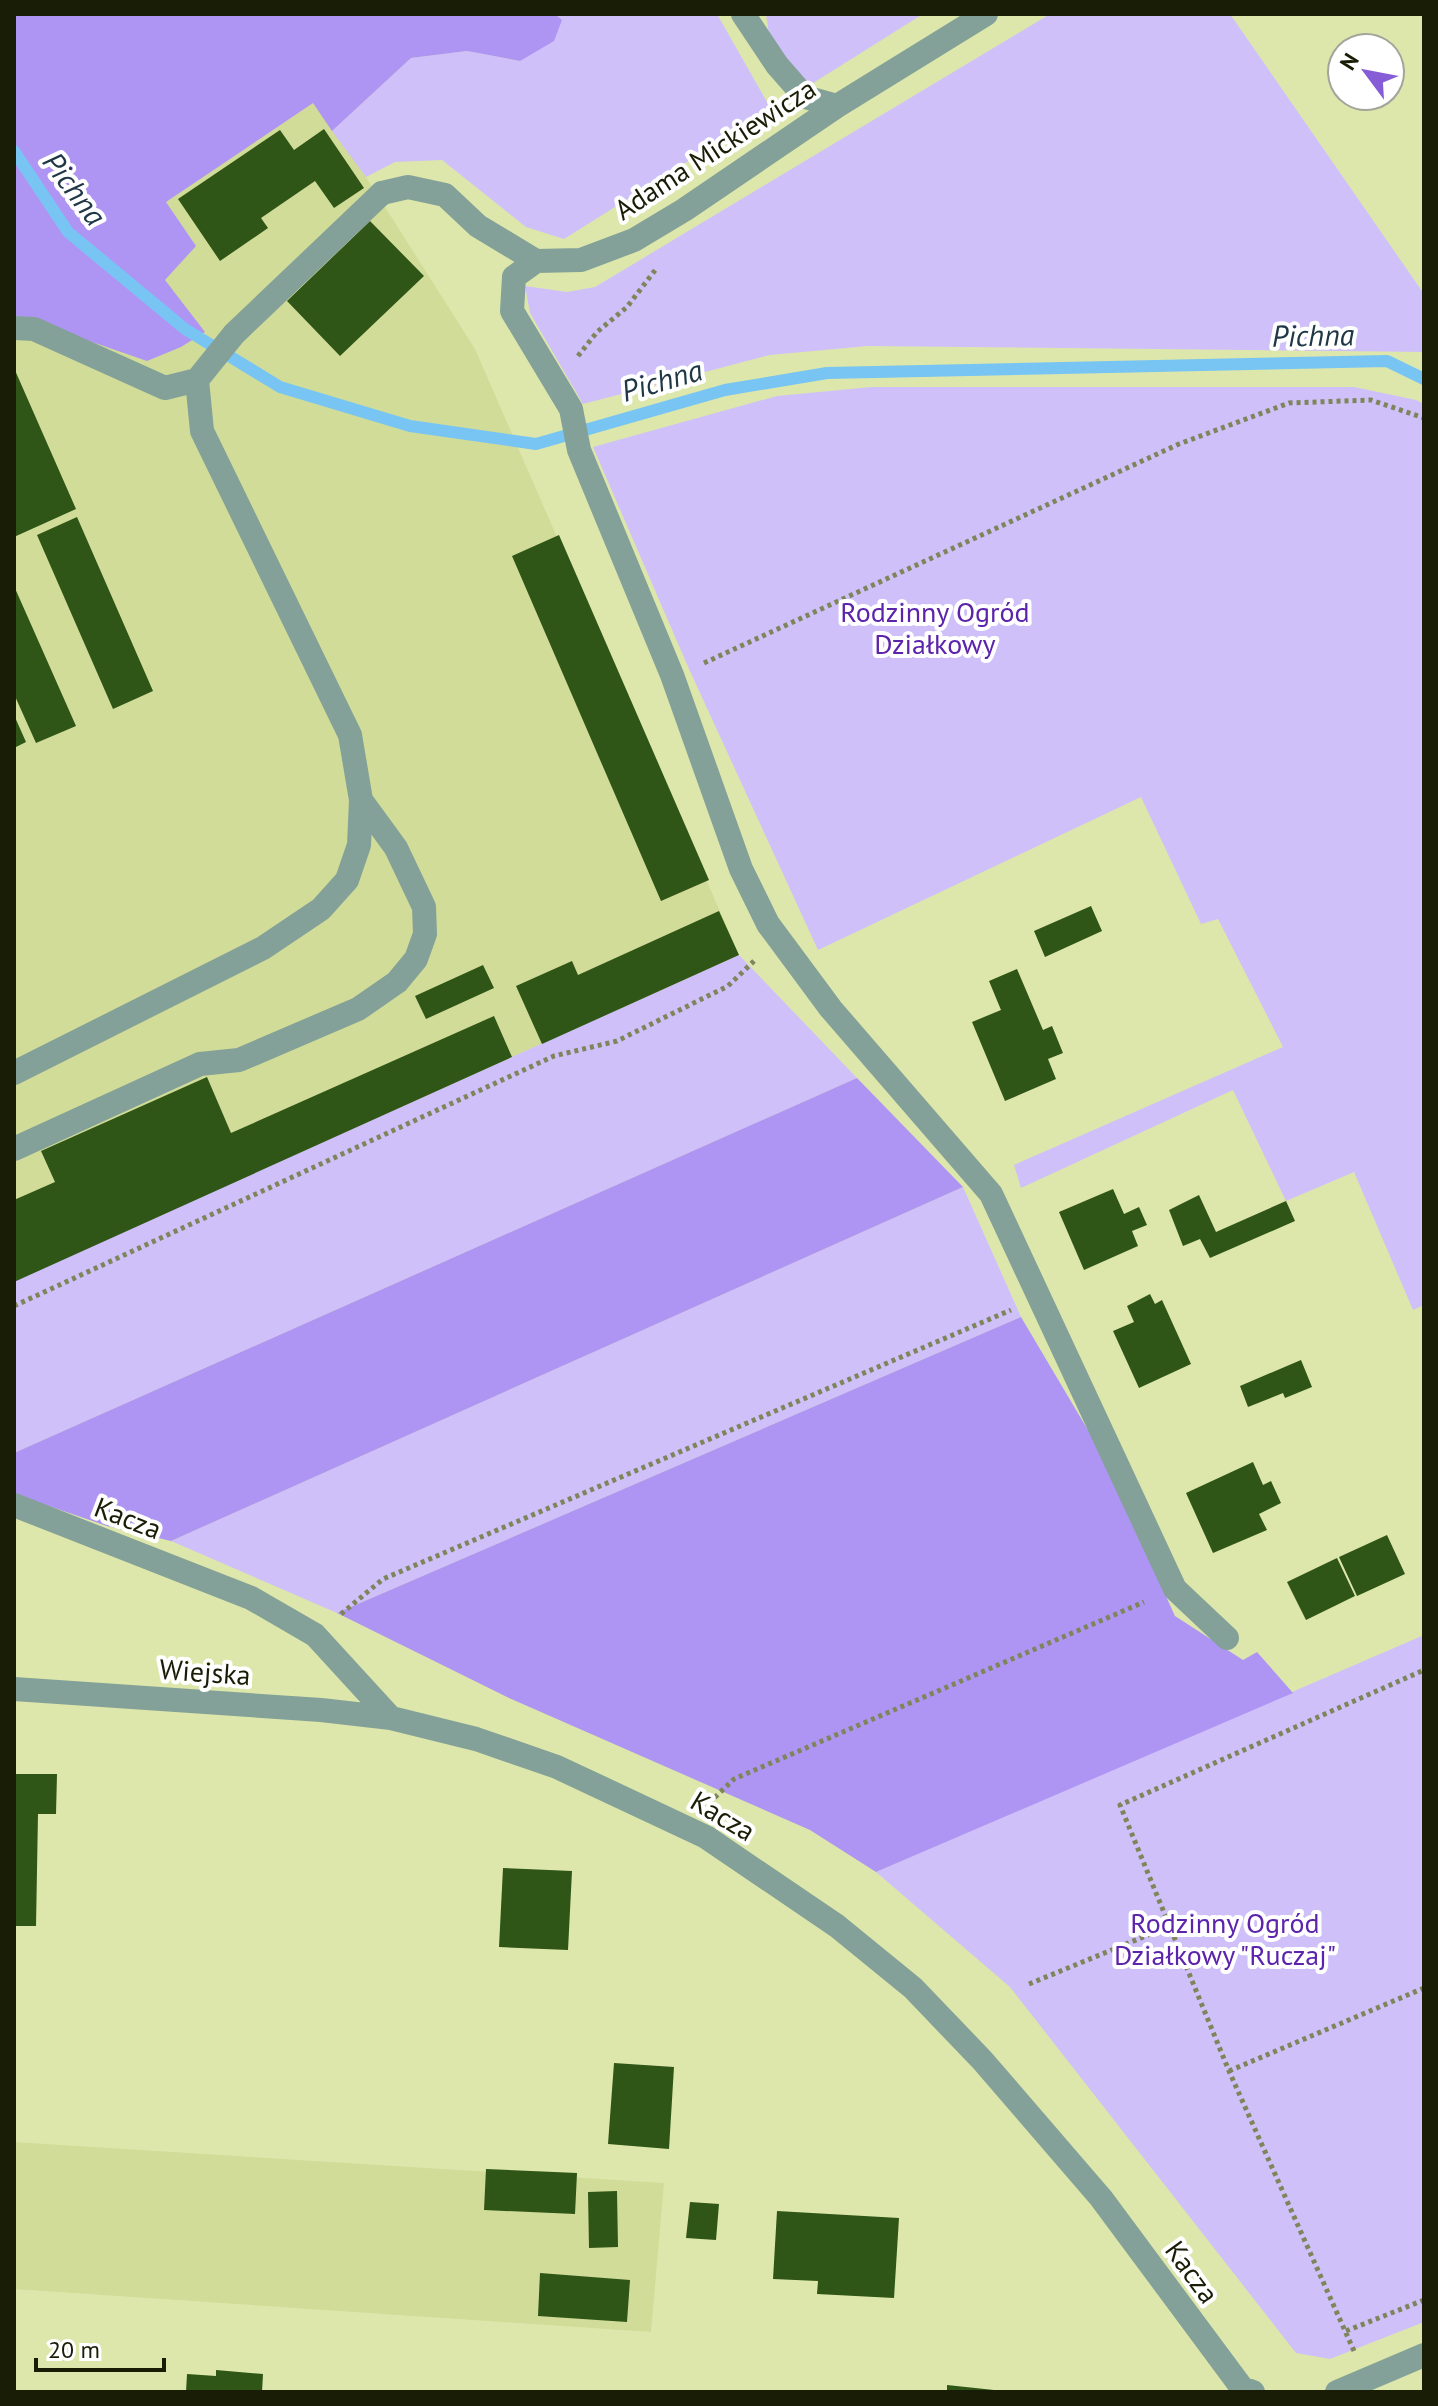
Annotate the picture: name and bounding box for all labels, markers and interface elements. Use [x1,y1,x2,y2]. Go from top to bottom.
north arrow [1326,32,1406,112]
text: N [1333,48,1365,75]
street label: Adama Mickiewicza [607,70,823,228]
water label: Pichna [35,143,116,233]
water label: Pichna [1271,314,1355,355]
water label: Pichna [617,349,707,410]
park label: Rodzinny Ogród Działkowy [840,593,1030,662]
street label: Kacza [89,1488,167,1547]
street label: Wiejska [158,1650,252,1693]
street label: Kacza [684,1782,762,1849]
park label: Rodzinny Ogród Działkowy "Ruczaj" [1114,1904,1336,1973]
street label: Kacza [1157,2233,1228,2310]
scale bar [36,2322,164,2372]
text: 20 m [48,2334,100,2365]

